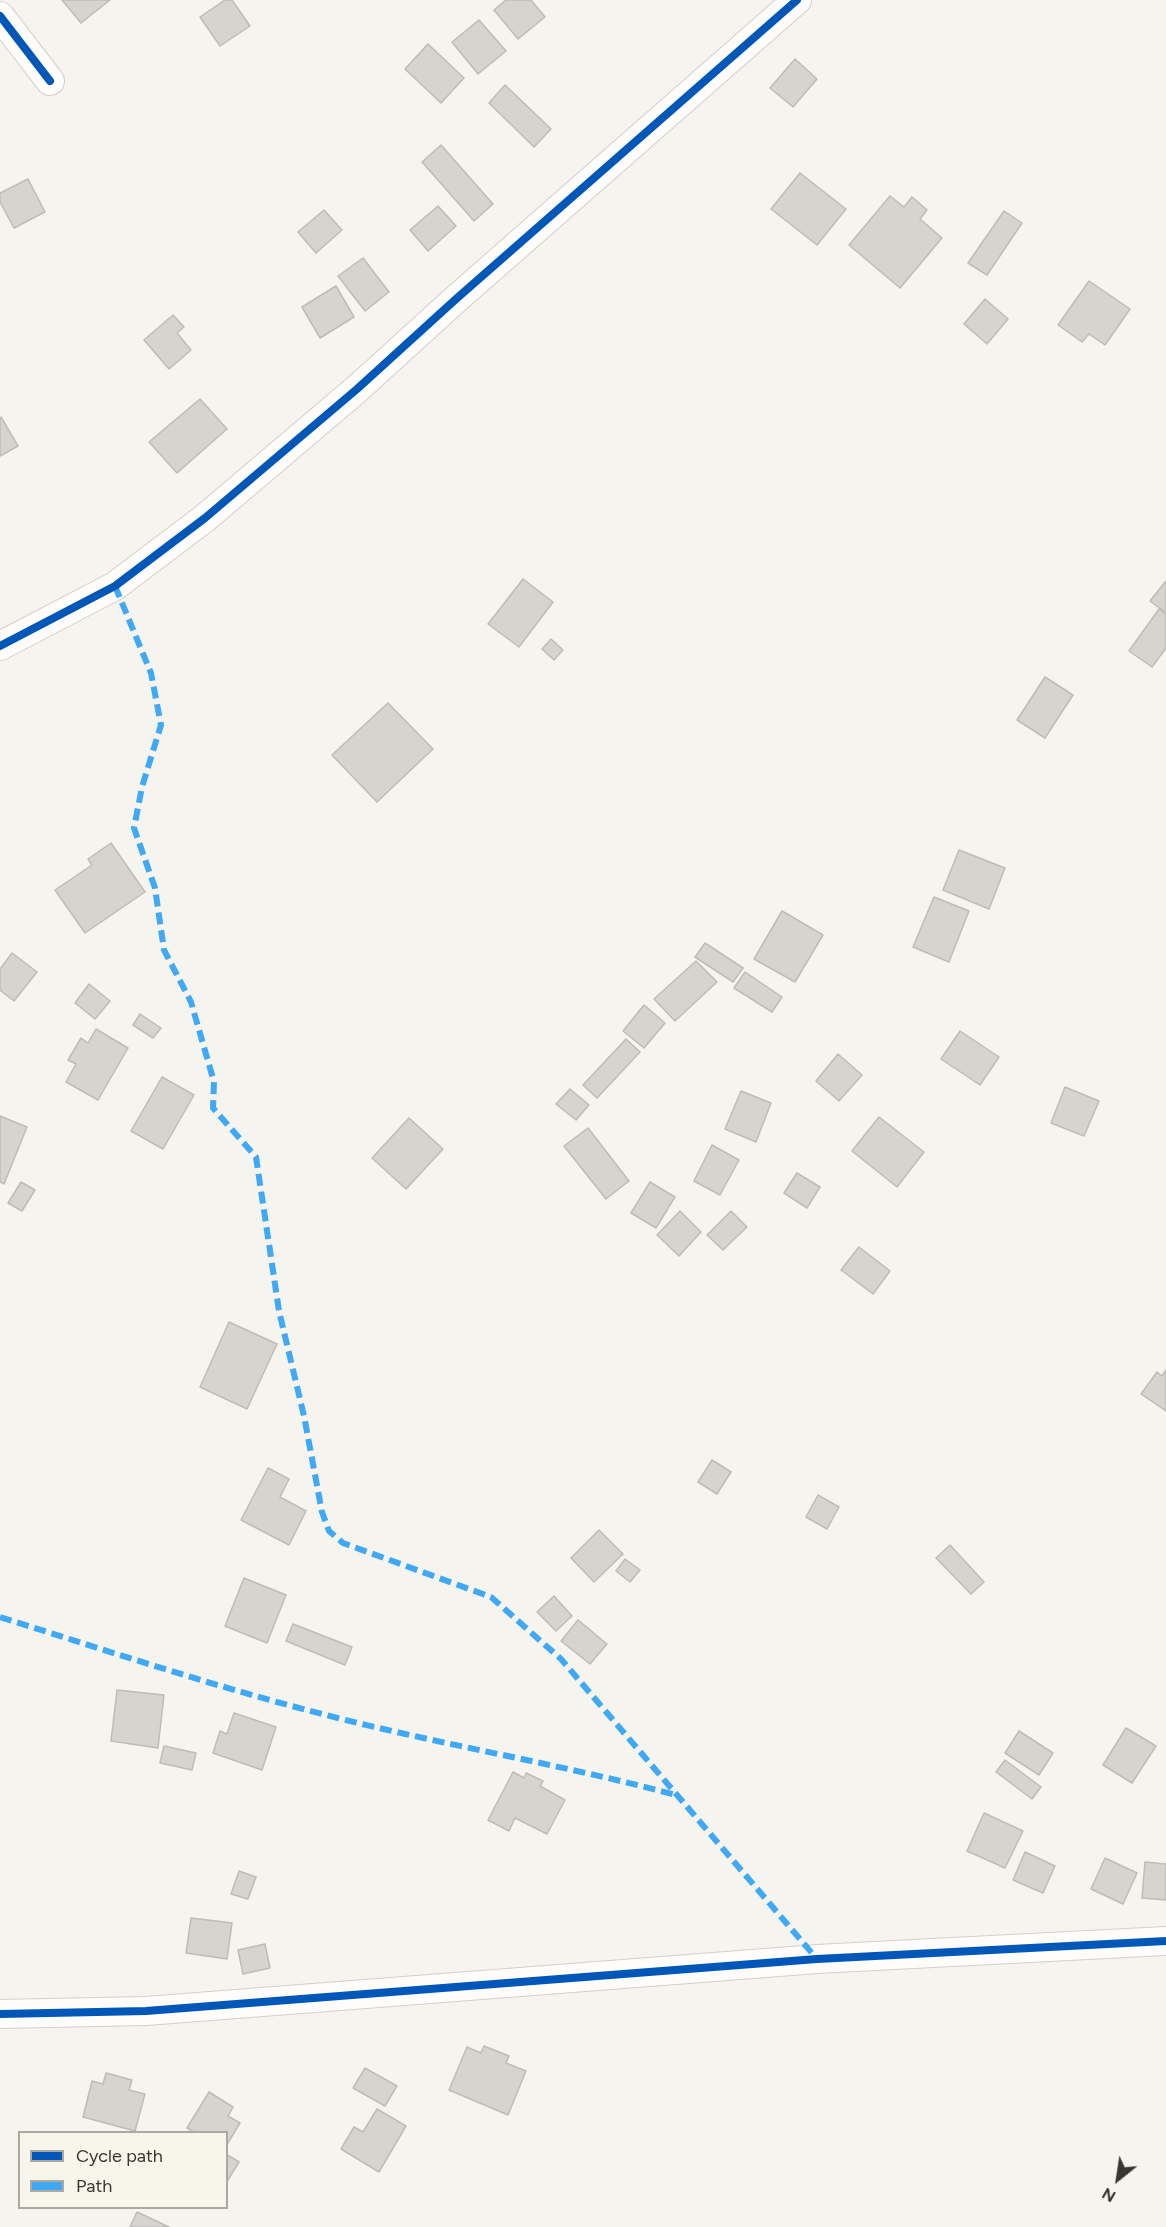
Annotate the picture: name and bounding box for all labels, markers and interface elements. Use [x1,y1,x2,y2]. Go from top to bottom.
legend [18,2131,228,2209]
text: Cycle path [76,2145,163,2167]
north arrow [1088,2149,1148,2209]
text: Path [76,2175,112,2197]
text: N [1099,2184,1119,2206]

